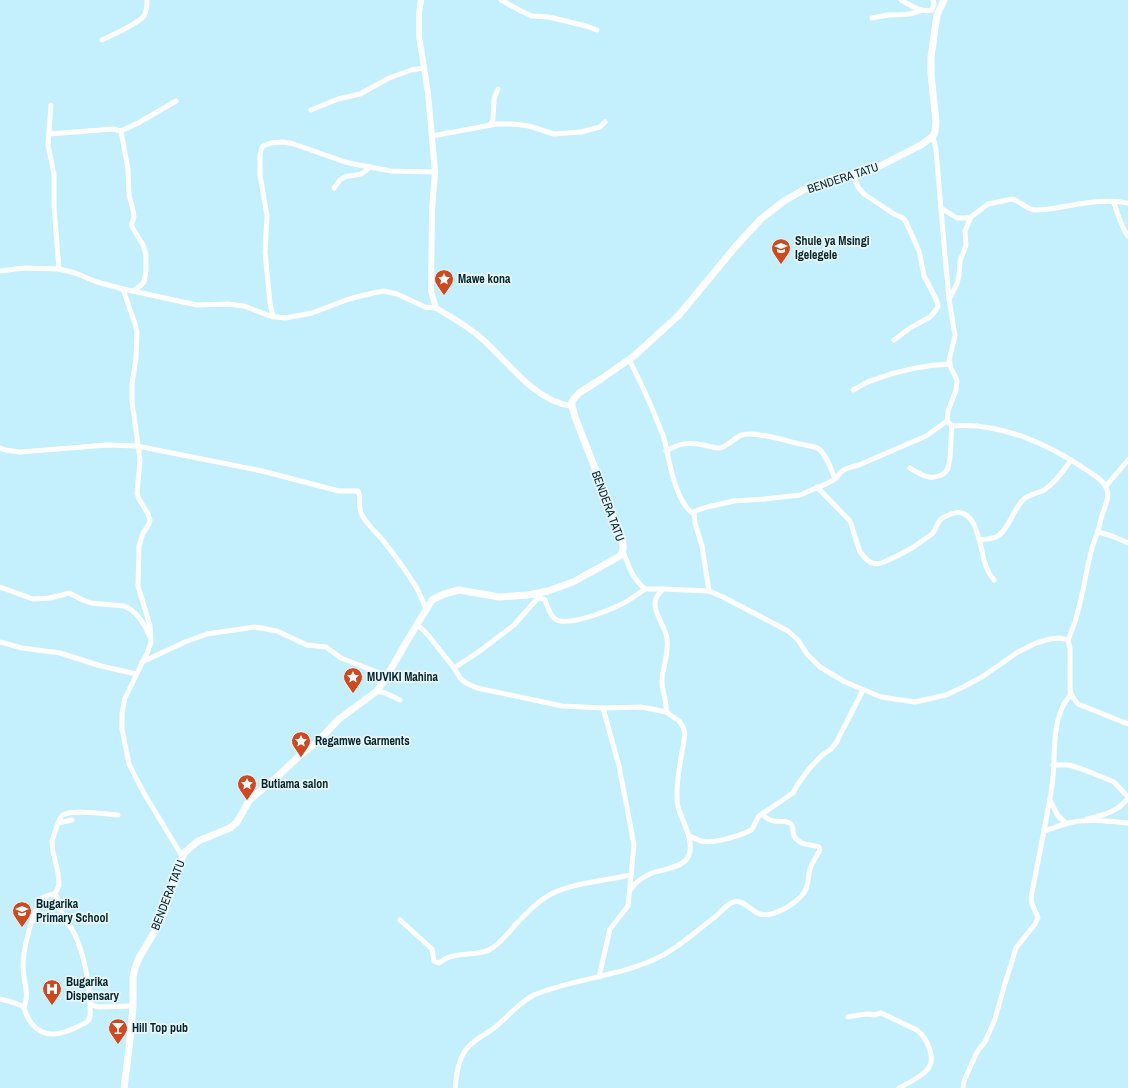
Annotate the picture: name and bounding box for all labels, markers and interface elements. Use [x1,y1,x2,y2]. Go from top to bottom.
street label: BENDERA TATU [805,159,881,197]
place label: Shule ya Msingi Igelegele [795,233,870,263]
school or university icon: Shule ya Msingi Igelegele [770,237,792,265]
place icon: Mawe kona [433,268,455,296]
place label: Mawe kona [458,271,511,287]
street label: BENDERA TATU [588,469,628,543]
place icon: MUVIKI Mahina [342,666,364,694]
place label: MUVIKI Mahina [367,669,439,685]
place icon: Regamwe Garments [290,730,312,758]
place label: Regamwe Garments [315,733,410,749]
place icon: Butiama salon [236,773,258,801]
place label: Butiama salon [261,776,328,792]
street label: BENDERA TATU [147,858,189,932]
place label: Bugarika Primary School [36,896,108,926]
school or university icon: Bugarika Primary School [11,900,33,928]
place label: Bugarika Dispensary [66,974,120,1004]
hospital icon: Bugarika Dispensary [41,978,63,1006]
bar icon: Hill Top pub [107,1017,129,1045]
place label: Hill Top pub [132,1020,188,1036]

